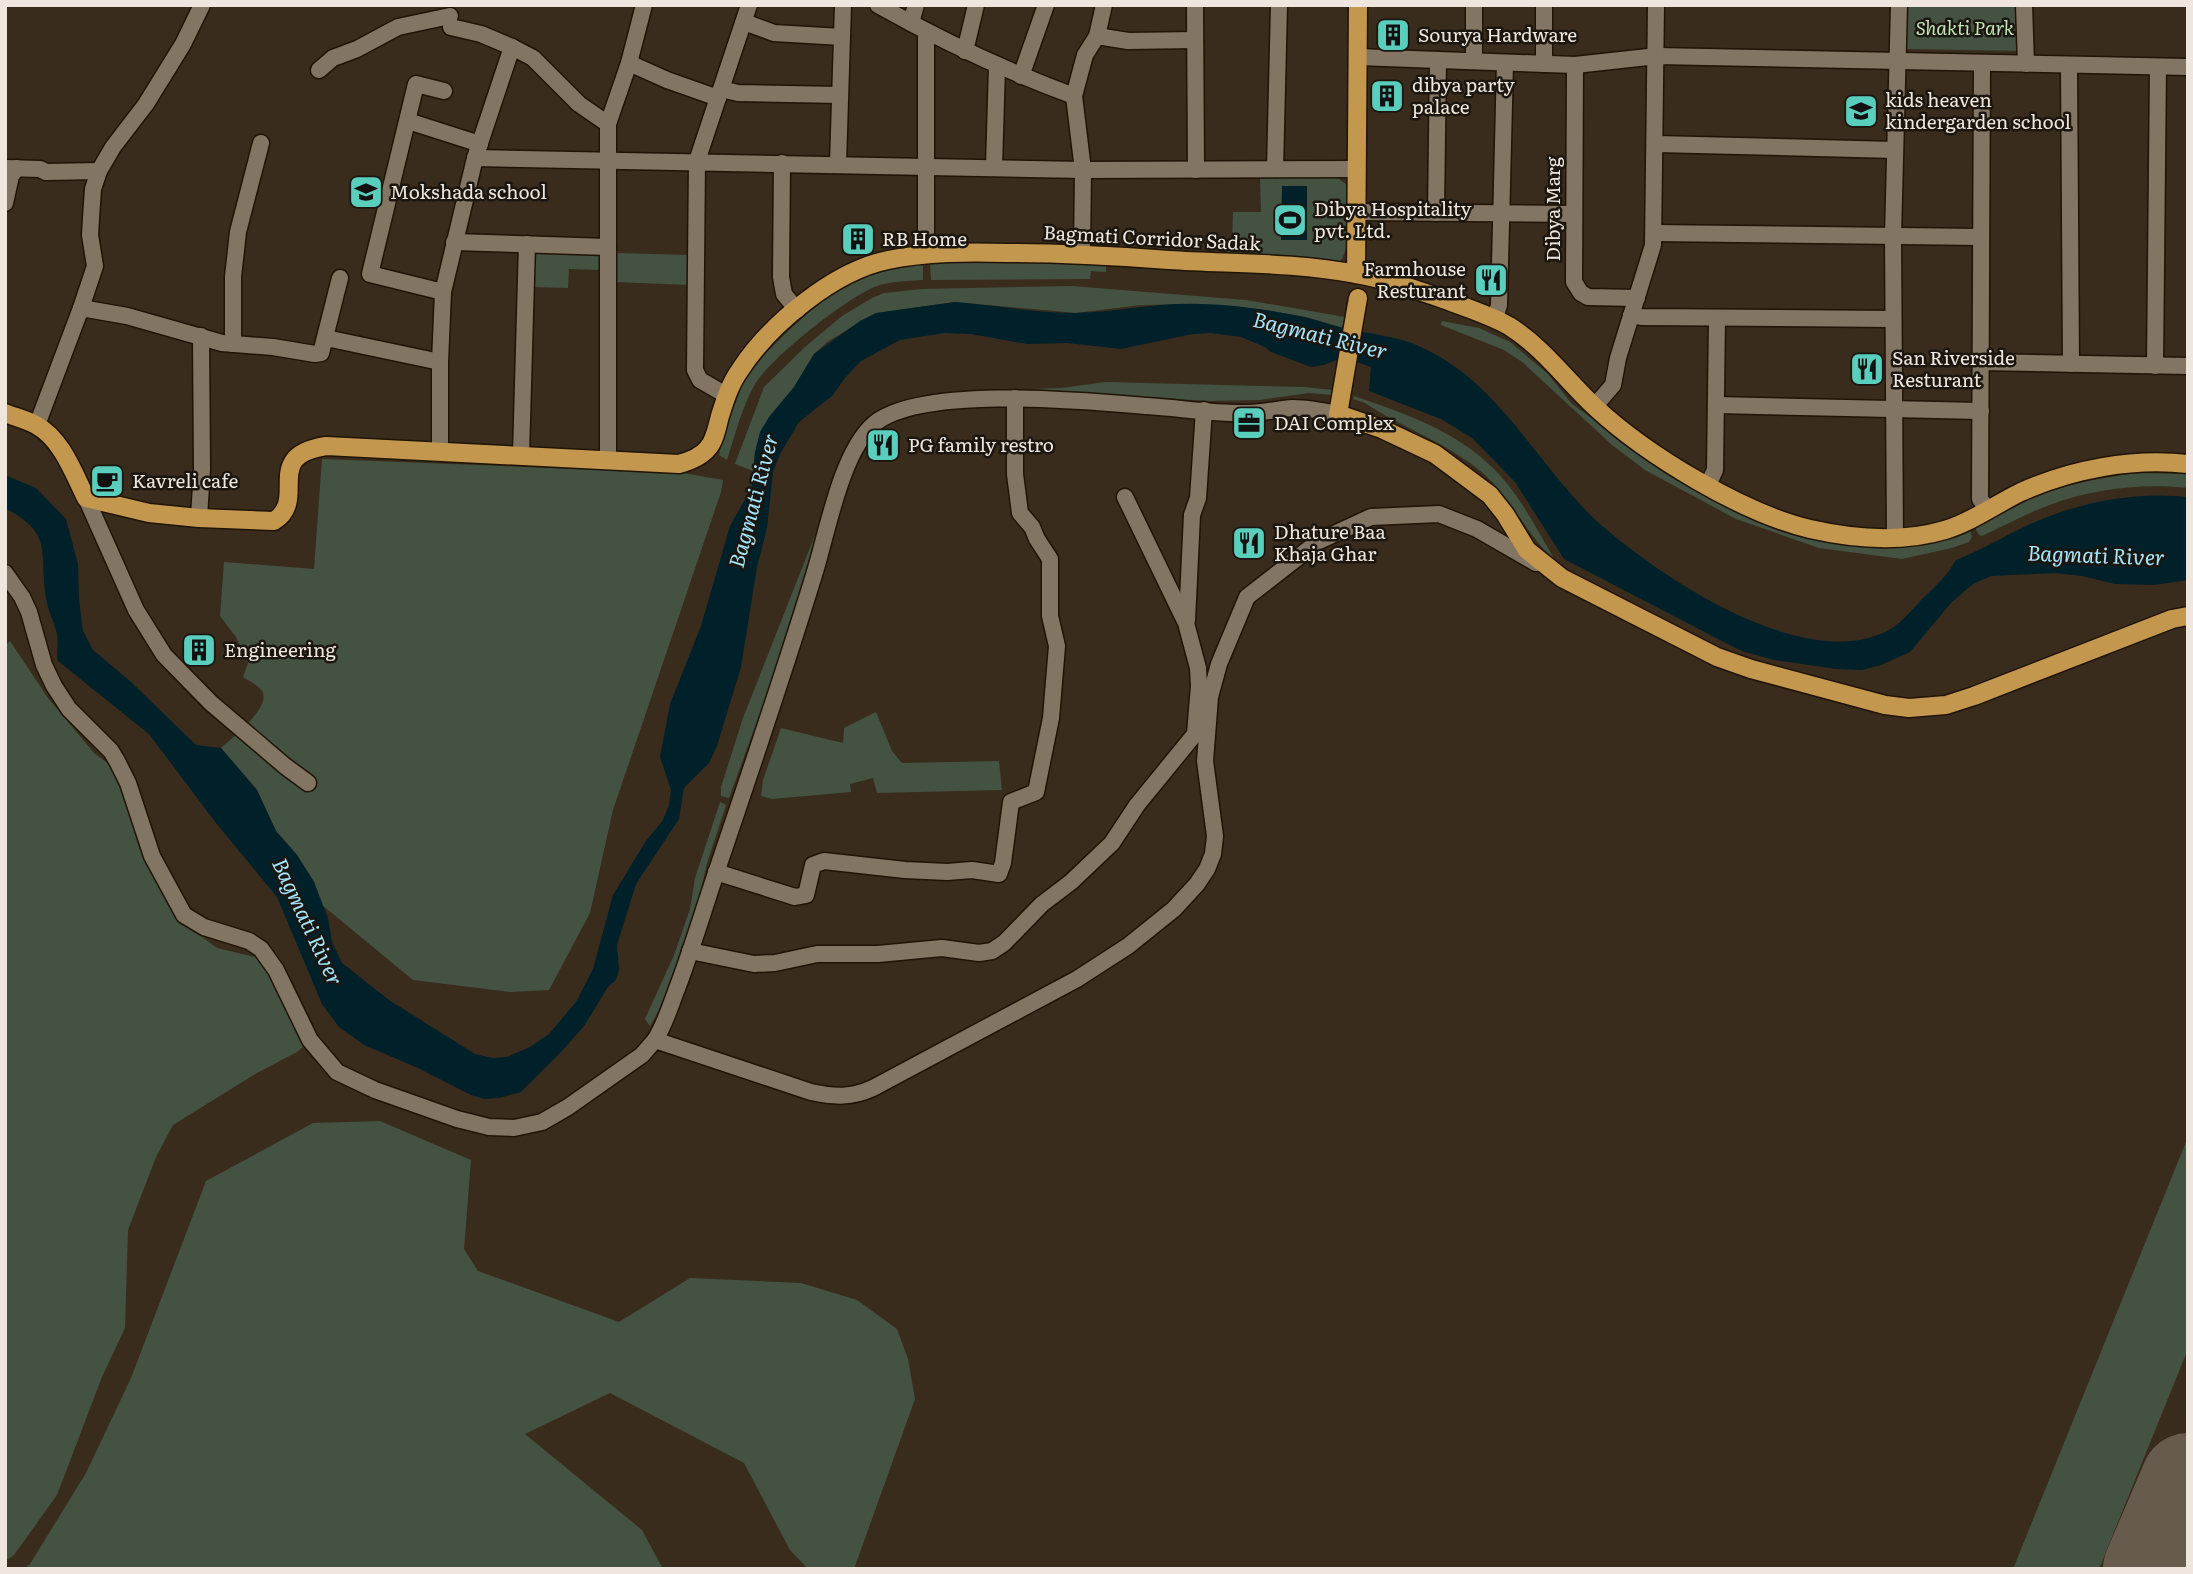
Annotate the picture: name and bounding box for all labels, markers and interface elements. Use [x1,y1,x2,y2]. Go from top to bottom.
park label: Shakti Park [1916,13,2015,41]
building icon: Sourya Hardware [1374,16,1412,54]
place label: Sourya Hardware [1418,20,1577,48]
place label: dibya party palace [1412,70,1515,120]
building icon: dibya party palace [1368,77,1406,115]
place label: kids heaven kindergarden school [1885,85,2071,135]
school or university icon: kids heaven kindergarden school [1842,92,1880,130]
street label: Dibya Marg [1538,156,1566,261]
school or university icon: Mokshada school [347,173,385,211]
place label: Mokshada school [390,177,547,205]
place label: Dibya Hospitality pvt. Ltd. [1314,194,1472,244]
sports icon: Dibya Hospitality pvt. Ltd. [1271,201,1309,239]
street label: Bagmati Corridor Sadak [1043,217,1262,257]
building icon: RB Home [839,220,877,258]
place label: RB Home [882,224,967,252]
place label: Farmhouse Resturant [1364,254,1466,304]
restaurant icon: Farmhouse Resturant [1472,261,1510,299]
water label: Bagmati River [1250,302,1391,365]
place label: San Riverside Resturant [1892,343,2015,393]
restaurant icon: San Riverside Resturant [1848,350,1886,388]
office icon: DAI Complex [1230,404,1268,442]
place label: DAI Complex [1274,408,1394,436]
restaurant icon: PG family restro [864,426,902,464]
water label: Bagmati River [719,430,784,571]
place label: PG family restro [908,430,1054,458]
cafe icon: Kavreli cafe [88,462,126,500]
place label: Kavreli cafe [132,466,239,494]
place label: Dhature Baa Khaja Ghar [1274,517,1387,567]
restaurant icon: Dhature Baa Khaja Ghar [1230,524,1268,562]
water label: Bagmati River [2027,536,2166,571]
building icon: Engineering [180,631,218,669]
place label: Engineering [224,635,336,663]
water label: Bagmati River [266,852,352,990]

